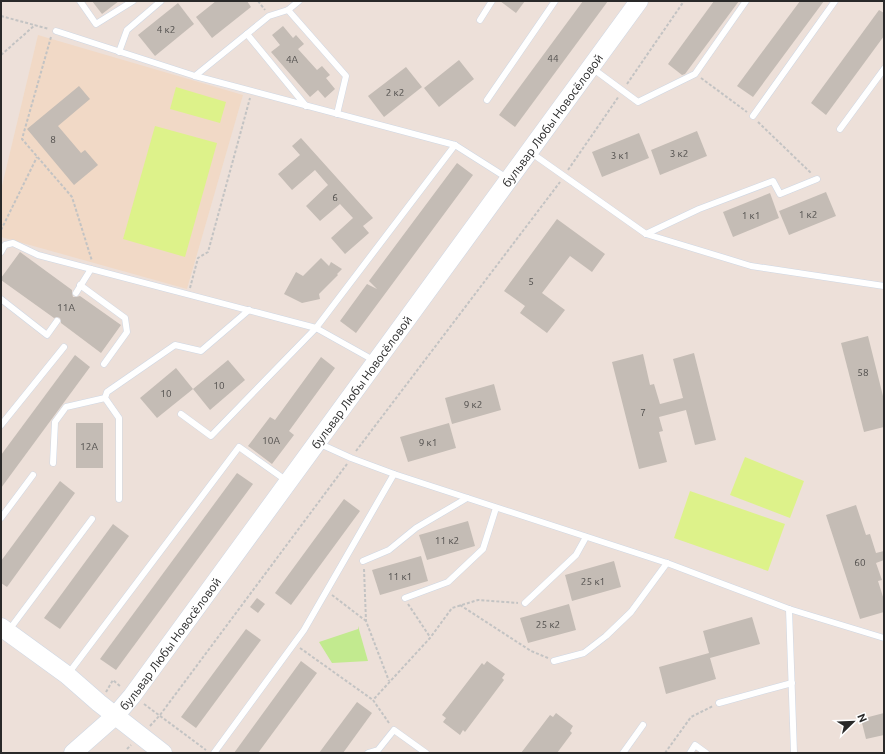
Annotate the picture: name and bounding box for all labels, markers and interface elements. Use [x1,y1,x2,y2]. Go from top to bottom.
house number: 4 к2 [157,24,175,35]
street label: бульвар Любы Новосёловой [499,51,605,189]
house number: 44 [547,53,559,64]
house number: 4А [286,54,299,65]
house number: 2 к2 [386,87,404,98]
house number: 8 [50,134,56,145]
house number: 3 к2 [670,148,688,159]
house number: 3 к1 [611,150,629,161]
house number: 6 [332,192,338,203]
house number: 1 к2 [799,209,817,220]
house number: 1 к1 [742,210,760,221]
house number: 5 [528,276,534,287]
house number: 11А [57,302,75,313]
street label: бульвар Любы Новосёловой [308,313,414,451]
house number: 58 [857,367,869,378]
house number: 10 [213,380,225,391]
house number: 10 [160,388,172,399]
house number: 9 к2 [464,399,482,410]
house number: 7 [640,407,646,418]
house number: 10А [262,435,280,446]
house number: 9 к1 [419,437,437,448]
house number: 12А [80,441,98,452]
house number: 11 к2 [435,535,459,546]
house number: 60 [854,557,866,568]
house number: 11 к1 [388,571,412,582]
street label: бульвар Любы Новосёловой [117,575,223,712]
house number: 25 к1 [581,576,605,587]
house number: 25 к2 [536,619,560,630]
north arrow [833,702,873,742]
text: N [855,712,869,724]

